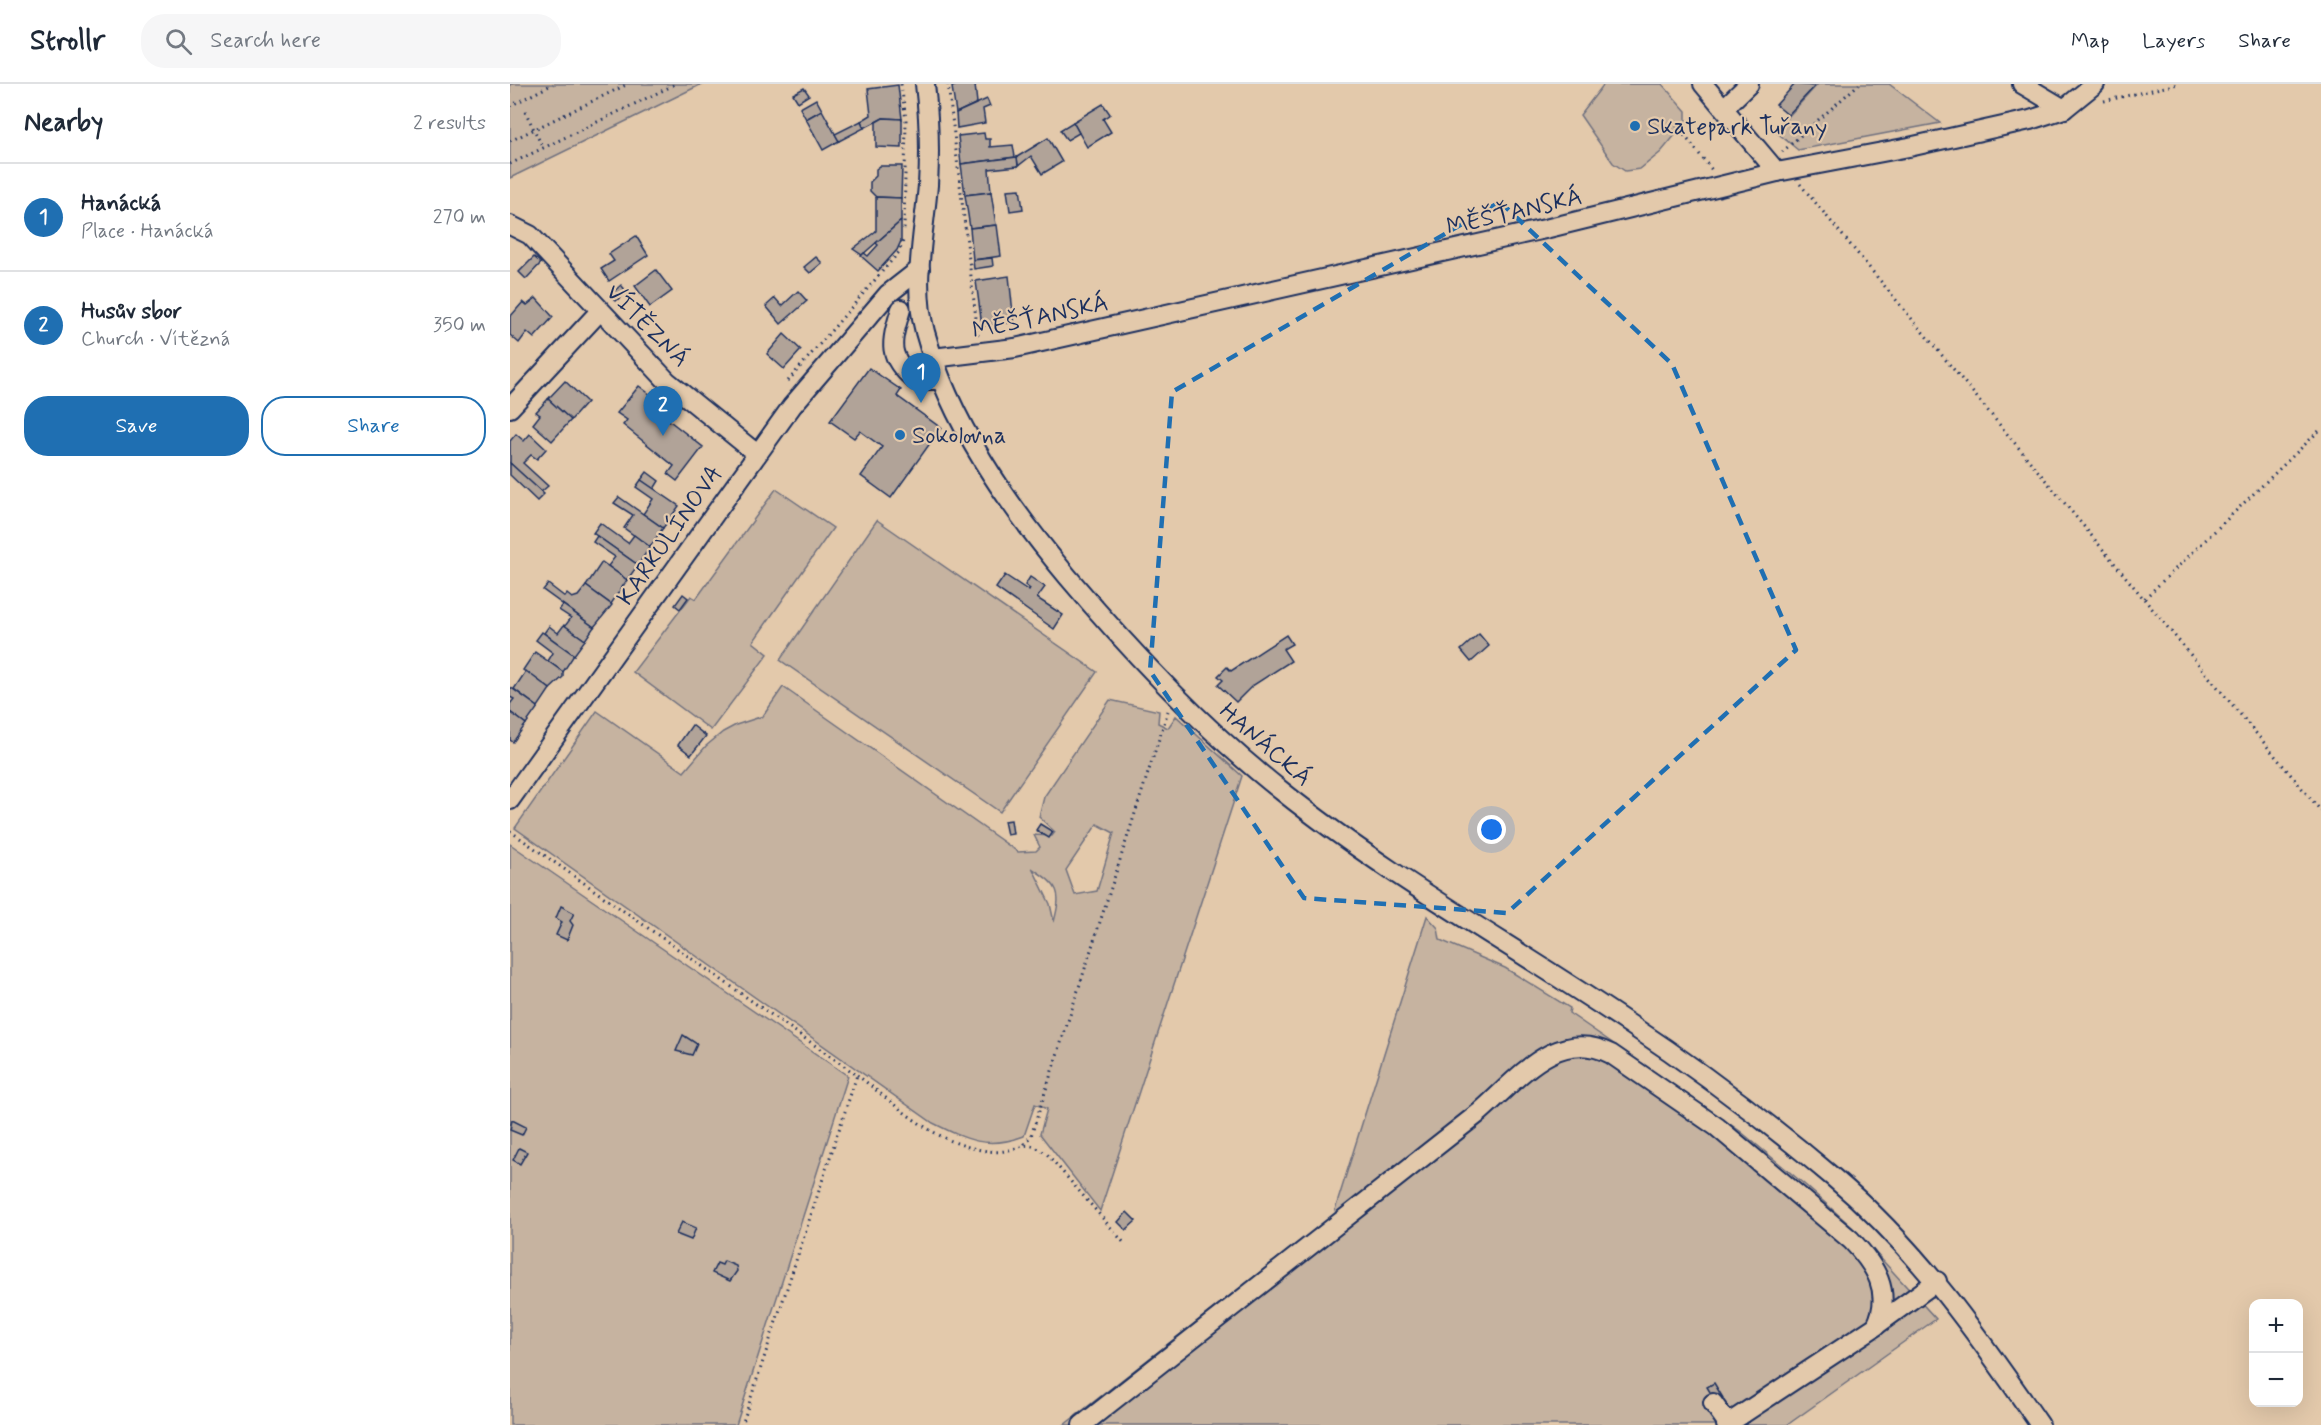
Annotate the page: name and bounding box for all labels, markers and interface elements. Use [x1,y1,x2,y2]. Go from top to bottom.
search box [141,14,561,68]
text: Strollr [30,23,105,60]
icon: search [162,25,195,58]
text: Search here [210,27,321,55]
text: Map [2071,27,2109,55]
text: Layers [2142,27,2205,55]
text: Share [2238,27,2291,55]
text: Nearby [24,106,103,140]
text: 2 results [413,110,486,137]
place label: Skatepark Tuřany [1647,112,1827,143]
marker: Skatepark Tuřany [1628,119,1642,133]
street label: MĚŠŤANSKÁ [1443,181,1585,243]
text: Hanácká [81,190,161,218]
text: 1 [39,204,48,231]
text: 270 m [433,204,486,231]
text: Place · Hanácká [81,218,213,245]
street label: VÍTĚZNÁ [598,277,696,375]
street label: MĚŠŤANSKÁ [969,287,1111,347]
text: Husův sbor [81,298,182,326]
text: 2 [39,312,48,339]
text: 350 m [433,312,486,339]
text: Church · Vítězná [81,326,230,353]
pin: 1 [902,354,940,403]
pin: 2 [644,386,682,436]
button: Save [24,396,249,456]
button: Share [261,396,486,456]
place label: Sokolovna [912,421,1006,452]
marker: Sokolovna [893,428,907,442]
street label: KARKULÍNOVA [610,459,730,612]
street label: HANÁCKÁ [1212,696,1318,794]
your location [1477,815,1506,844]
map controls [2249,1299,2303,1407]
button: + [2249,1299,2303,1353]
button: − [2249,1353,2303,1407]

